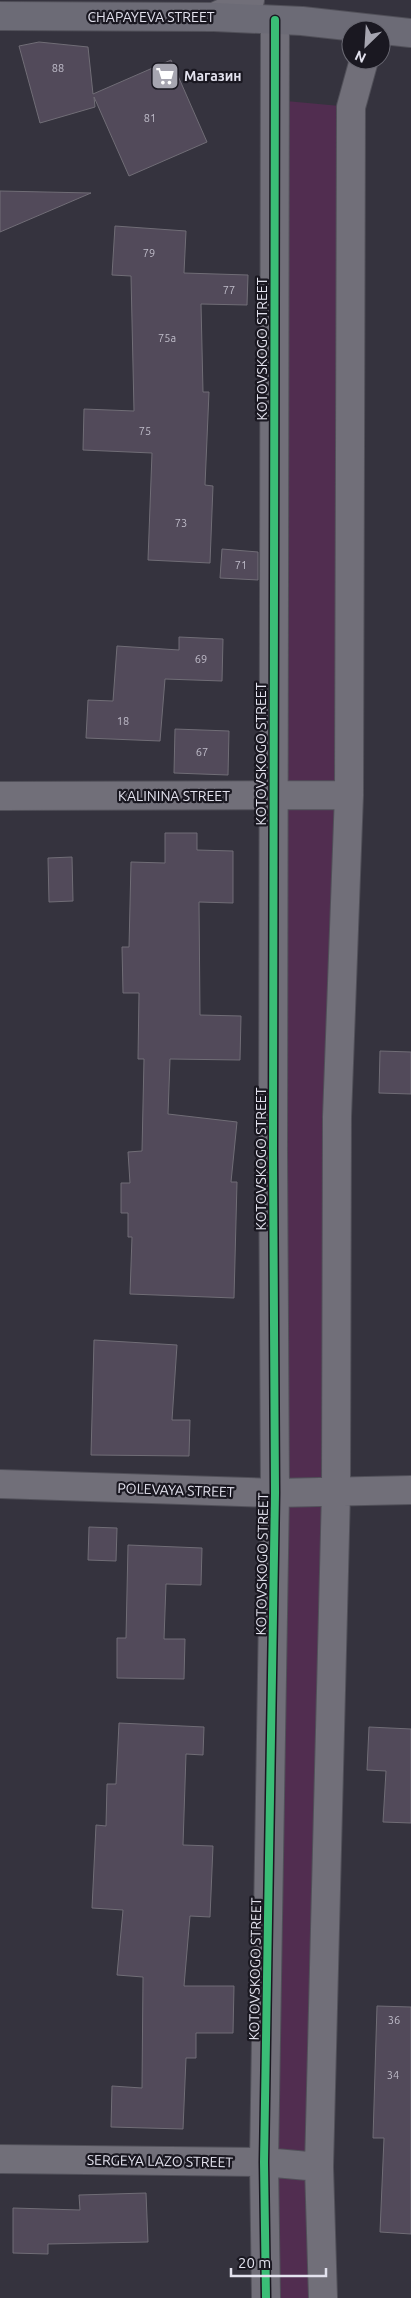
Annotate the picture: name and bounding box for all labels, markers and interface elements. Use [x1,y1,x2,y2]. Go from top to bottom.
street label: CHAPAYEVA STREET [87,9,215,25]
north arrow [341,20,391,70]
text: N [352,47,369,66]
supermarket icon: Магазин [150,61,180,91]
house number: 88 [52,62,64,74]
place label: Магазин [184,68,242,84]
house number: 81 [144,112,156,124]
house number: 79 [143,247,155,259]
street label: KOTOVSKOGO STREET [254,277,270,420]
house number: 77 [223,284,235,296]
house number: 75а [158,332,176,344]
house number: 75 [139,425,151,437]
house number: 73 [175,517,187,529]
house number: 71 [235,559,247,571]
house number: 69 [195,653,207,665]
street label: KOTOVSKOGO STREET [253,682,269,825]
house number: 18 [117,715,129,727]
house number: 67 [196,746,208,758]
street label: KALININA STREET [118,788,230,804]
street label: KOTOVSKOGO STREET [253,1087,269,1230]
street label: POLEVAYA STREET [117,1480,235,1500]
street label: KOTOVSKOGO STREET [253,1492,271,1636]
street label: KOTOVSKOGO STREET [246,1897,264,2041]
house number: 36 [388,2014,400,2026]
house number: 34 [387,2069,399,2081]
street label: SERGEYA LAZO STREET [87,2152,234,2170]
scale bar [231,2246,326,2278]
text: 20 m [238,2254,271,2271]

